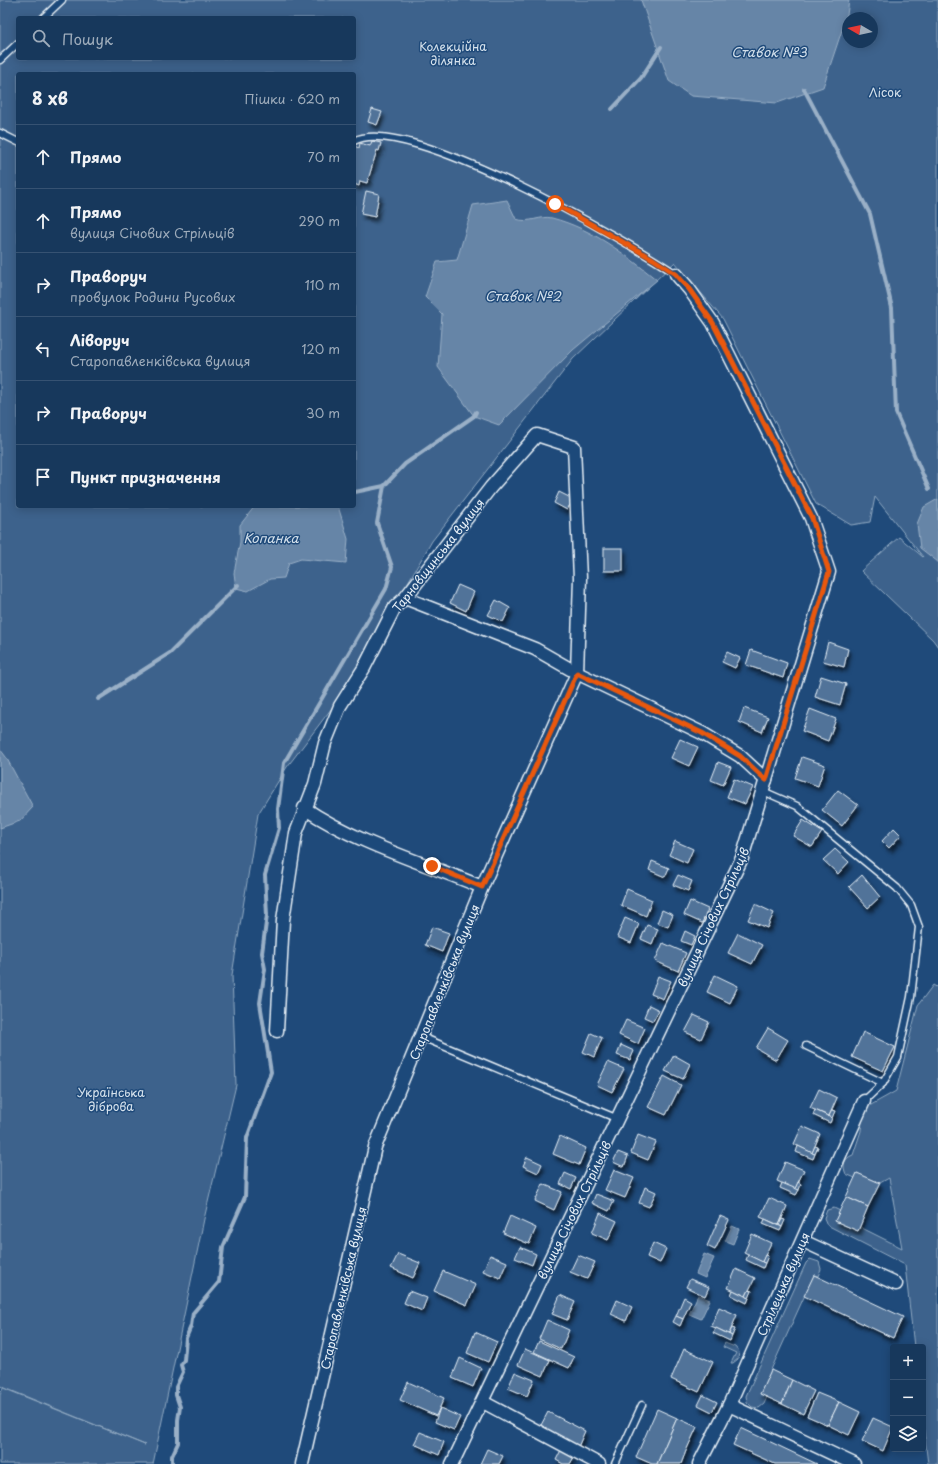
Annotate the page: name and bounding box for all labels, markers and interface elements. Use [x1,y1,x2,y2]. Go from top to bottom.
north arrow [842,12,878,48]
search box [16,16,356,60]
icon: search [30,27,52,49]
text: Пошук [62,27,113,50]
park label: Колекційна ділянка [419,37,487,69]
water label: Ставок №3 [731,42,807,61]
park label: Лісок [869,83,902,101]
text: 8 хв [32,85,68,111]
text: Пішки · 620 m [245,89,340,108]
text: Прямо [70,145,121,168]
icon: ahead [32,146,54,168]
text: 70 m [307,147,340,166]
route start [546,195,564,213]
text: Прямо [70,200,121,223]
icon: ahead [32,210,54,232]
text: 290 m [299,211,340,230]
text: вулиця Січових Стрільців [70,223,234,242]
text: Праворуч [70,264,147,287]
icon: right [32,274,54,296]
text: 110 m [305,275,340,294]
water label: Ставок №2 [485,286,562,305]
text: провулок Родини Русових [70,287,235,306]
text: Ліворуч [70,328,130,351]
icon: left [32,338,54,360]
text: 120 m [301,339,340,358]
text: Старопавленківська вулиця [70,351,250,370]
text: Праворуч [70,401,147,424]
icon: right [32,402,54,424]
text: 30 m [306,403,340,422]
text: Пункт призначення [70,465,221,488]
icon: arrive [32,466,54,488]
street label: Тарновщинська вулиця [388,494,488,616]
water label: Копанка [243,528,299,547]
street label: вулиця Січових Стрільців [673,844,753,990]
route end [423,857,441,875]
street label: Старопавленківська вулиця [404,901,484,1063]
park label: Українська діброва [77,1083,145,1115]
street label: вулиця Січових Стрільців [533,1138,615,1282]
street label: Старопавленківська вулиця [315,1205,371,1371]
street label: Стрілецька вулиця [752,1229,814,1339]
map controls [890,1344,926,1452]
button: + [890,1344,926,1380]
button: − [890,1380,926,1416]
button: layers [890,1416,926,1452]

